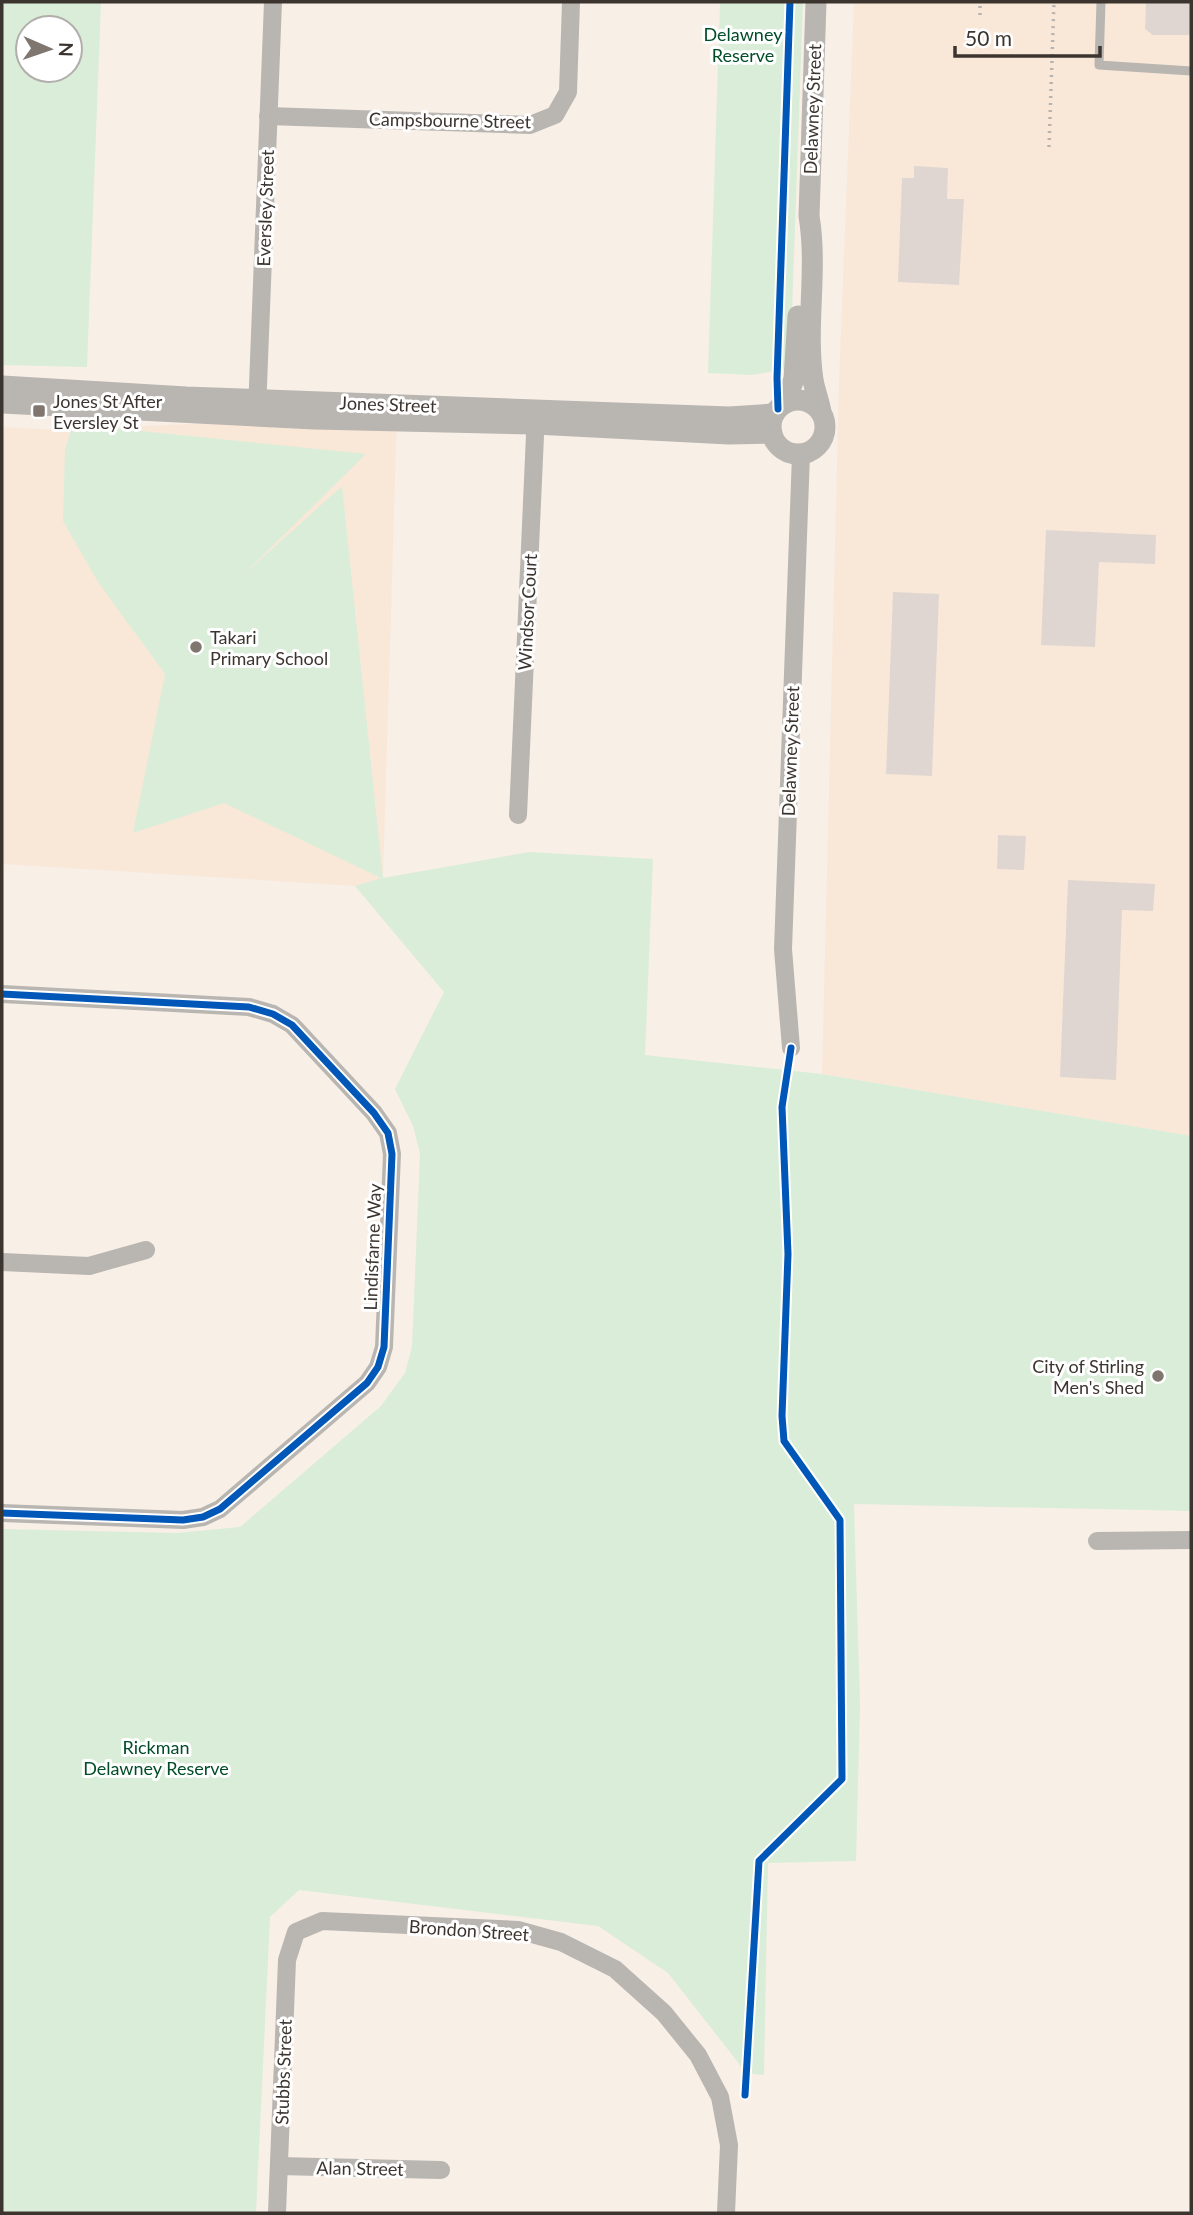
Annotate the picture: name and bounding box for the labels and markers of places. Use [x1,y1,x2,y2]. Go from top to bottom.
place label: Jones St After Eversley St [53,390,163,433]
marker: Jones St After Eversley St [31,403,47,419]
place label: Takari Primary School [210,626,328,669]
marker: Takari Primary School [188,639,204,655]
place label: City of Stirling Men's Shed [1032,1355,1144,1398]
marker: City of Stirling Men's Shed [1150,1368,1166,1384]

